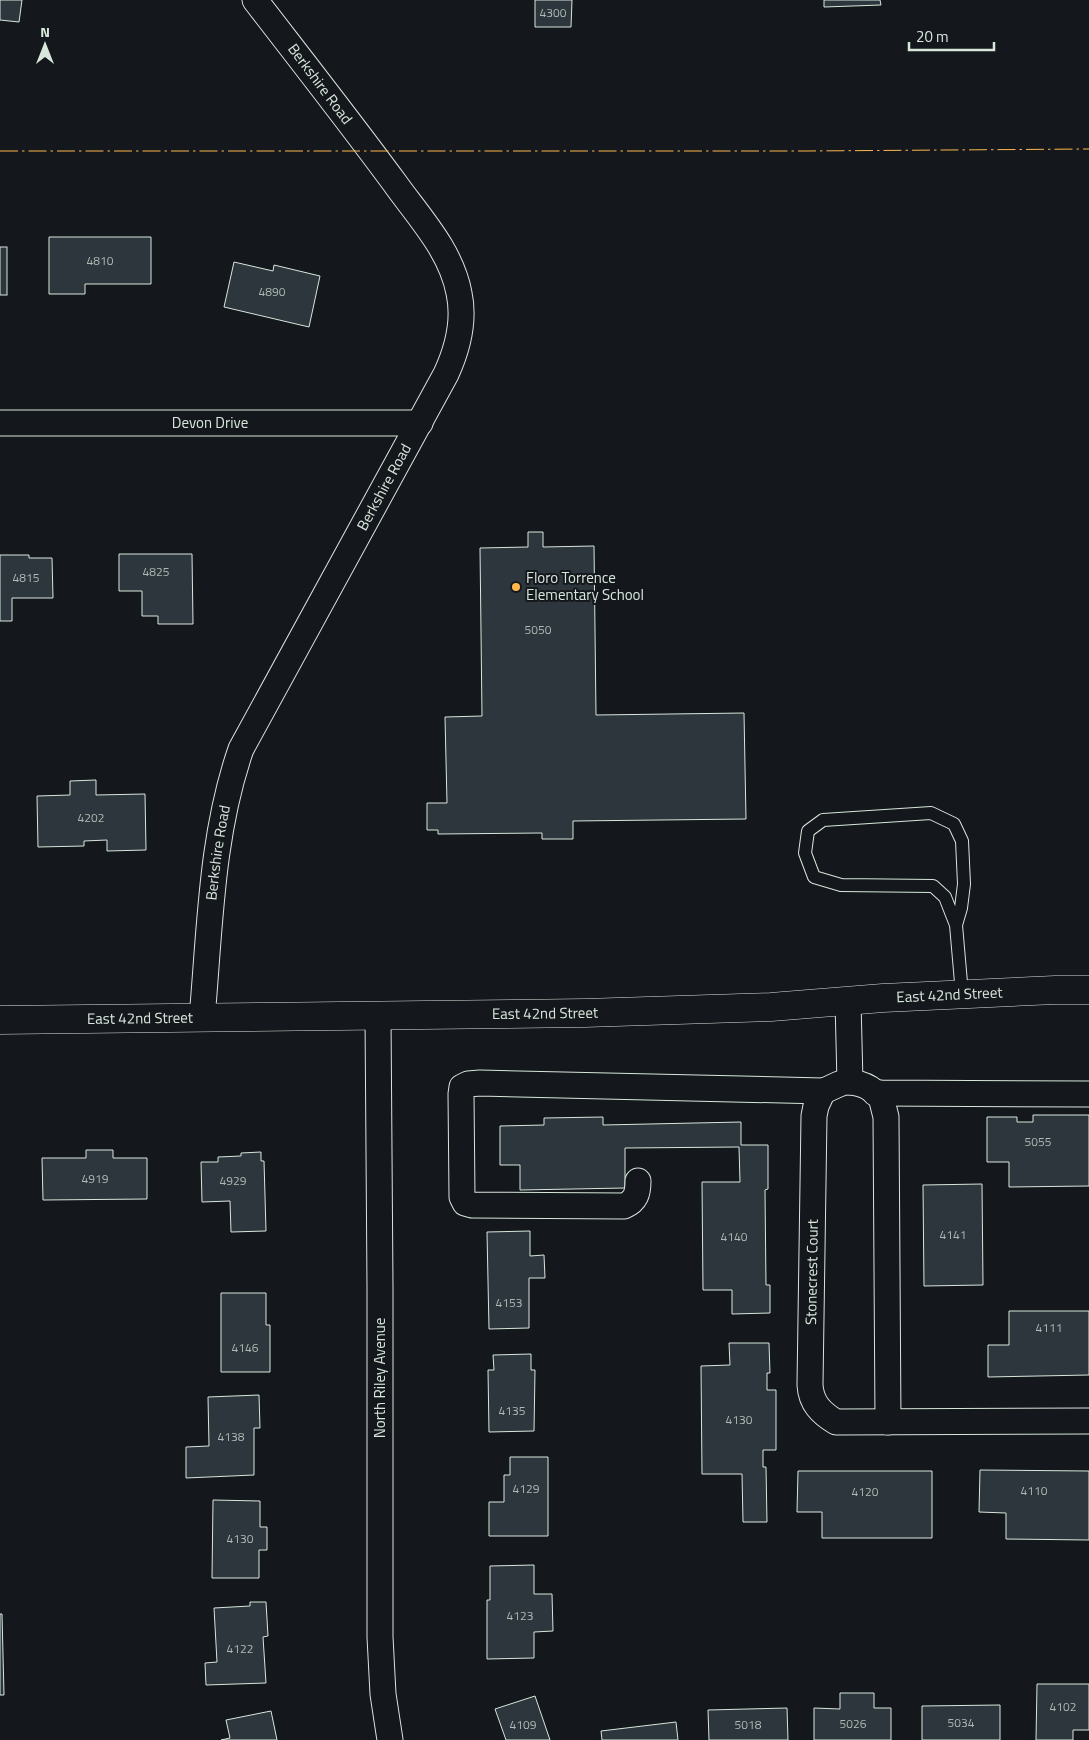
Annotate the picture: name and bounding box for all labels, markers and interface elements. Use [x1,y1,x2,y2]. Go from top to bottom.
house number: 4300 [540,3,567,22]
north arrow [20,20,70,70]
scale bar [909,20,994,52]
text: N [40,21,50,42]
text: 20 m [916,25,949,48]
street label: Berkshire Road [282,38,358,129]
house number: 4810 [87,251,114,270]
house number: 4890 [259,282,286,301]
street label: Devon Drive [172,411,248,434]
street label: Berkshire Road [351,439,417,535]
house number: 4825 [143,562,170,581]
place label: Floro Torrence Elementary School [526,566,644,606]
house number: 4815 [13,568,40,587]
marker: Floro Torrence Elementary School [510,581,522,593]
house number: 5050 [525,620,552,639]
street label: Berkshire Road [199,803,236,901]
house number: 4202 [78,808,104,827]
street label: East 42nd Street [896,980,1004,1008]
street label: East 42nd Street [492,1001,599,1025]
street label: East 42nd Street [87,1006,194,1030]
house number: 5055 [1025,1132,1052,1151]
house number: 4919 [82,1169,109,1188]
house number: 4929 [220,1171,247,1190]
street label: Stonecrest Court [799,1218,824,1325]
house number: 4141 [940,1225,966,1244]
house number: 4140 [721,1227,748,1246]
house number: 4153 [496,1293,522,1312]
street label: North Riley Avenue [368,1318,391,1438]
house number: 4111 [1036,1318,1062,1337]
house number: 4146 [232,1338,259,1357]
house number: 4135 [499,1401,526,1420]
house number: 4130 [726,1410,753,1429]
house number: 4138 [218,1427,245,1446]
house number: 4129 [513,1479,540,1498]
house number: 4110 [1021,1481,1048,1500]
house number: 4120 [852,1482,879,1501]
house number: 4130 [227,1529,254,1548]
house number: 4123 [507,1606,533,1625]
house number: 4122 [227,1639,253,1658]
house number: 4102 [1050,1697,1076,1716]
house number: 5034 [948,1713,975,1732]
house number: 5026 [840,1714,867,1733]
house number: 4109 [510,1715,537,1734]
house number: 5018 [735,1715,762,1734]

